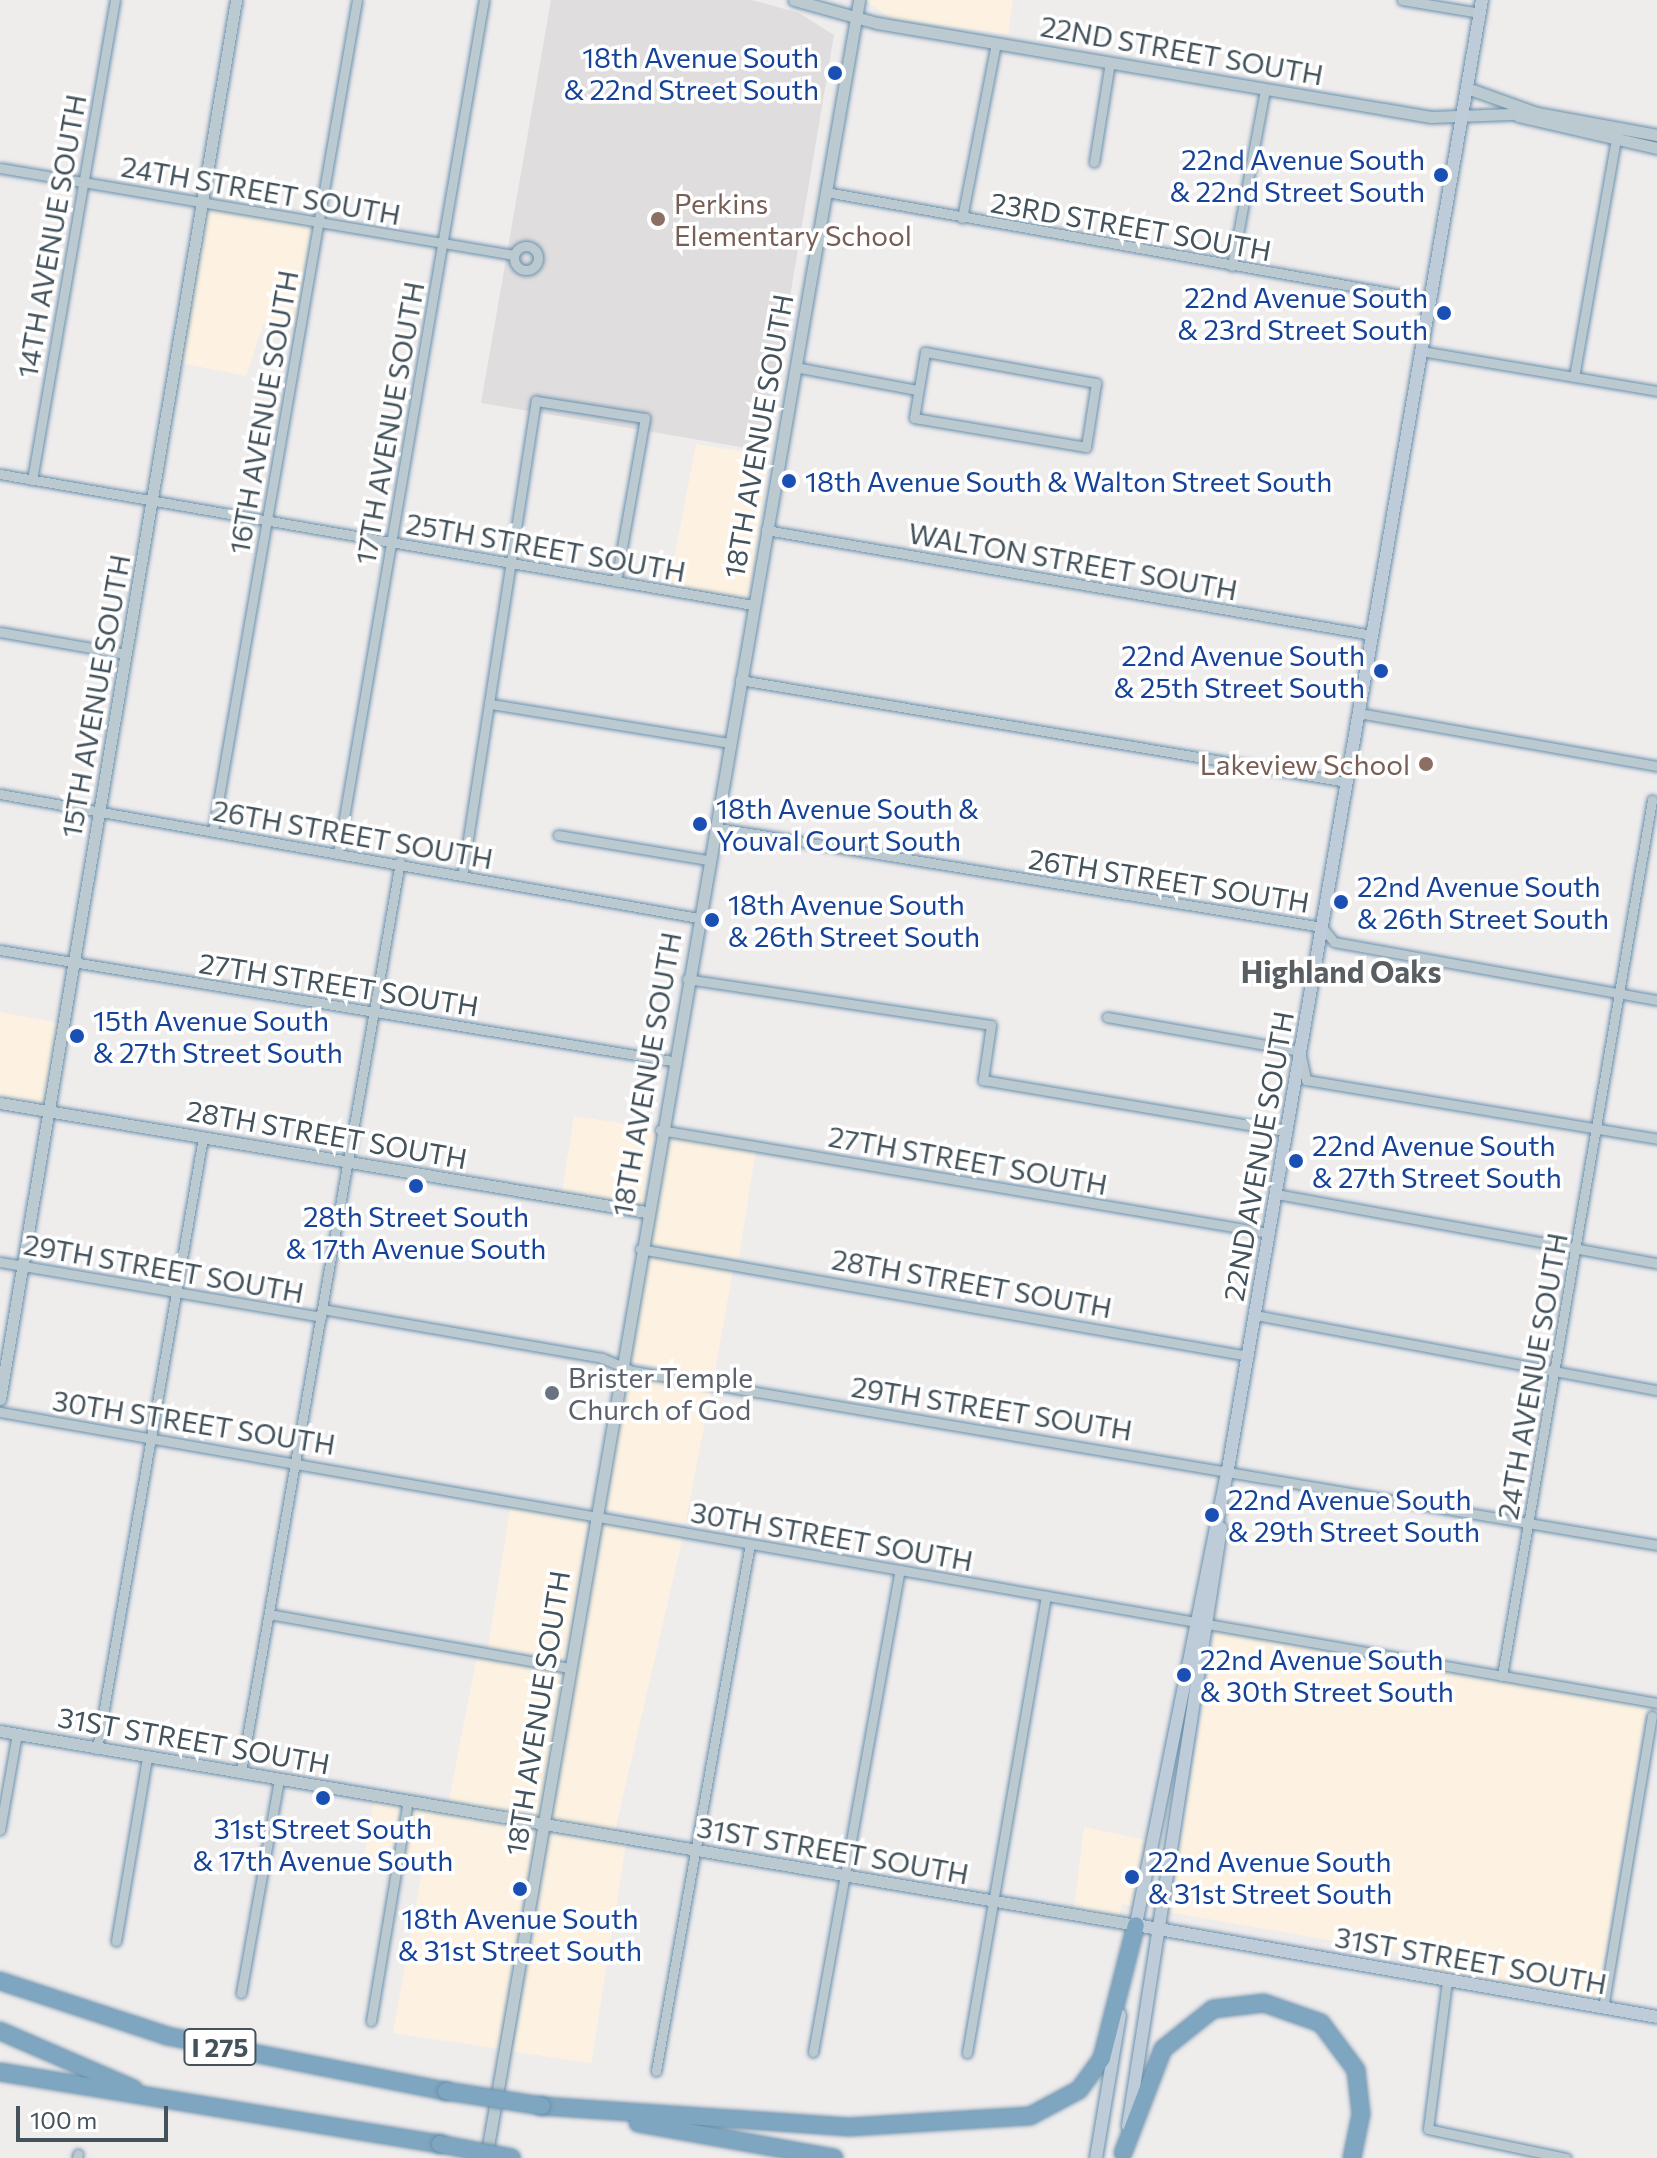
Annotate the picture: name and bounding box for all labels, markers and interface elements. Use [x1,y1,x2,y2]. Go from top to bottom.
street label: 22ND STREET SOUTH [1038,9,1326,91]
place label: 18th Avenue South & 22nd Street South [564,40,819,106]
marker: 18th Avenue South & 22nd Street South [826,64,844,82]
street label: 14TH AVENUE SOUTH [10,92,92,380]
place label: 22nd Avenue South & 22nd Street South [1170,142,1425,208]
street label: 24TH STREET SOUTH [119,149,403,231]
marker: 22nd Avenue South & 22nd Street South [1432,166,1450,184]
street label: 23RD STREET SOUTH [988,185,1274,267]
place label: Perkins Elementary School [674,186,912,252]
marker: Perkins Elementary School [649,210,667,228]
street label: 16TH AVENUE SOUTH [221,267,305,557]
street label: 17TH AVENUE SOUTH [348,279,430,567]
place label: 22nd Avenue South & 23rd Street South [1178,280,1428,346]
street label: 18TH AVENUE SOUTH [716,291,800,581]
marker: 22nd Avenue South & 23rd Street South [1435,304,1453,322]
place label: 18th Avenue South & Walton Street South [805,464,1332,498]
marker: 18th Avenue South & Walton Street South [780,472,798,490]
street label: 25TH STREET SOUTH [404,506,688,588]
street label: WALTON STREET SOUTH [906,515,1240,607]
street label: 15TH AVENUE SOUTH [54,552,136,840]
place label: 22nd Avenue South & 25th Street South [1114,638,1365,704]
marker: 22nd Avenue South & 25th Street South [1372,662,1390,680]
place label: Lakeview School [1200,747,1410,781]
marker: Lakeview School [1417,755,1435,773]
place label: 18th Avenue South & Youval Court South [716,791,979,857]
street label: 26TH STREET SOUTH [210,793,496,875]
marker: 18th Avenue South & Youval Court South [691,815,709,833]
street label: 26TH STREET SOUTH [1026,841,1312,919]
place label: 22nd Avenue South & 26th Street South [1357,869,1609,935]
place label: 18th Avenue South & 26th Street South [728,887,980,953]
marker: 22nd Avenue South & 26th Street South [1332,893,1350,911]
marker: 18th Avenue South & 26th Street South [703,911,721,929]
street label: 18TH AVENUE SOUTH [604,929,688,1219]
street label: 27TH STREET SOUTH [197,945,481,1023]
district label: Highland Oaks [1241,953,1441,989]
place label: 15th Avenue South & 27th Street South [93,1003,343,1069]
street label: 22ND AVENUE SOUTH [1216,1009,1300,1303]
marker: 15th Avenue South & 27th Street South [68,1027,86,1045]
street label: 28TH STREET SOUTH [184,1093,470,1175]
street label: 27TH STREET SOUTH [826,1119,1110,1201]
place label: 22nd Avenue South & 27th Street South [1312,1128,1562,1194]
marker: 22nd Avenue South & 27th Street South [1287,1152,1305,1170]
marker: 28th Street South & 17th Avenue South [407,1177,425,1195]
place label: 28th Street South & 17th Avenue South [286,1199,546,1265]
street label: 29TH STREET SOUTH [21,1227,307,1309]
street label: 24TH AVENUE SOUTH [1490,1230,1574,1522]
street label: 28TH STREET SOUTH [829,1242,1115,1324]
place label: Brister Temple Church of God [568,1360,753,1426]
street label: 29TH STREET SOUTH [849,1369,1135,1447]
street label: 30TH STREET SOUTH [50,1383,338,1461]
marker: Brister Temple Church of God [543,1384,561,1402]
place label: 22nd Avenue South & 29th Street South [1228,1482,1480,1548]
street label: 30TH STREET SOUTH [688,1495,976,1577]
marker: 22nd Avenue South & 29th Street South [1203,1506,1221,1524]
street label: 18TH AVENUE SOUTH [498,1568,576,1858]
place label: 22nd Avenue South & 30th Street South [1200,1642,1454,1708]
marker: 22nd Avenue South & 30th Street South [1175,1666,1193,1684]
street label: 31ST STREET SOUTH [56,1700,332,1780]
marker: 31st Street South & 17th Avenue South [314,1789,332,1807]
street label: 31ST STREET SOUTH [695,1810,971,1890]
place label: 31st Street South & 17th Avenue South [193,1811,453,1877]
place label: 22nd Avenue South & 31st Street South [1148,1844,1392,1910]
marker: 22nd Avenue South & 31st Street South [1123,1868,1141,1886]
marker: 18th Avenue South & 31st Street South [511,1880,529,1898]
place label: 18th Avenue South & 31st Street South [398,1901,642,1967]
street label: 31ST STREET SOUTH [1333,1920,1609,2000]
road number: I 275 [182,2025,258,2069]
scale bar [20,2090,172,2140]
text: 100 m [30,2105,97,2134]

